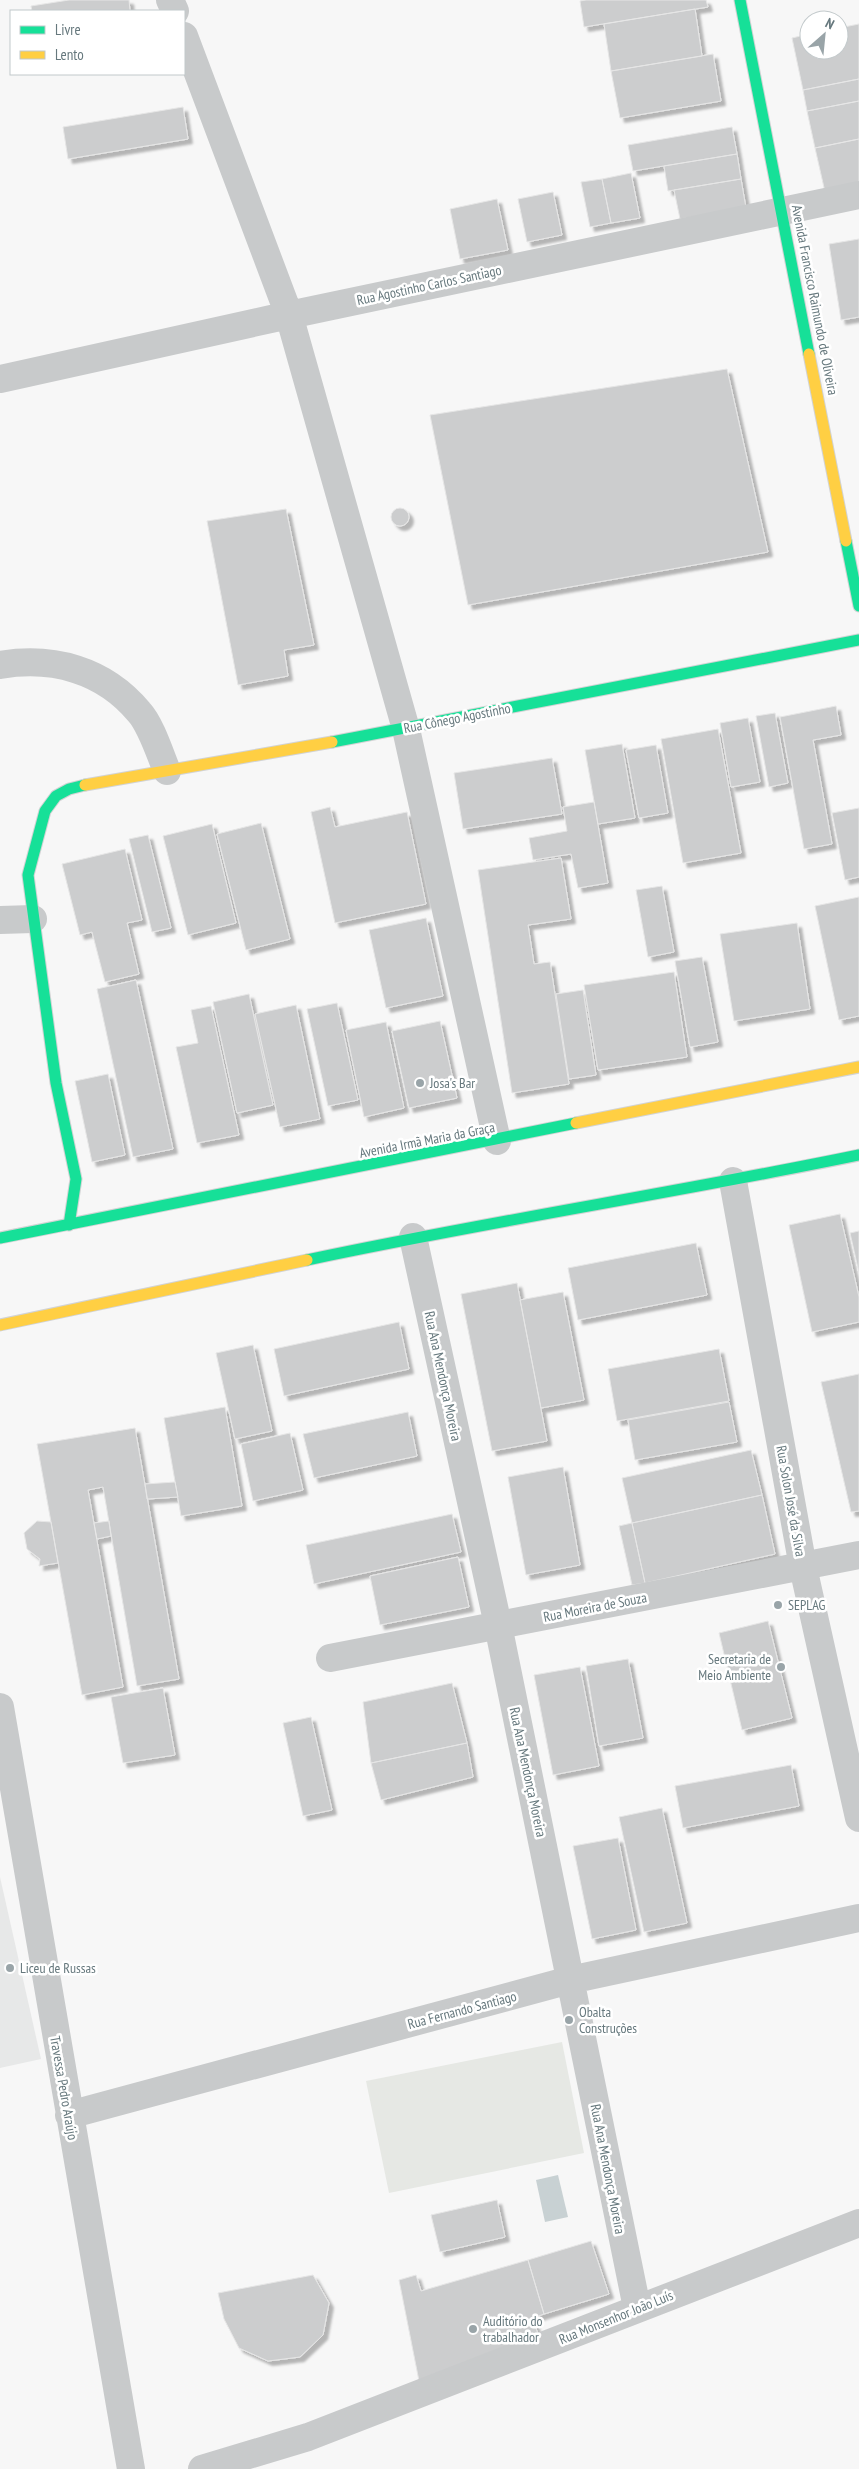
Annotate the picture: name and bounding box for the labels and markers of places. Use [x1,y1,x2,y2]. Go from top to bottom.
place label: Josa's Bar [429,1074,475,1092]
marker: Josa's Bar [414,1077,426,1089]
place label: SEPLAG [788,1596,826,1614]
marker: SEPLAG [772,1599,784,1611]
place label: Secretaria de Meio Ambiente [698,1650,771,1684]
marker: Secretaria de Meio Ambiente [775,1661,787,1673]
place label: Liceu de Russas [20,1959,96,1977]
marker: Liceu de Russas [4,1962,16,1974]
place label: Obalta Construções [579,2003,637,2037]
marker: Obalta Construções [563,2014,575,2026]
place label: Auditório do trabalhador [483,2312,543,2346]
marker: Auditório do trabalhador [467,2323,479,2335]

